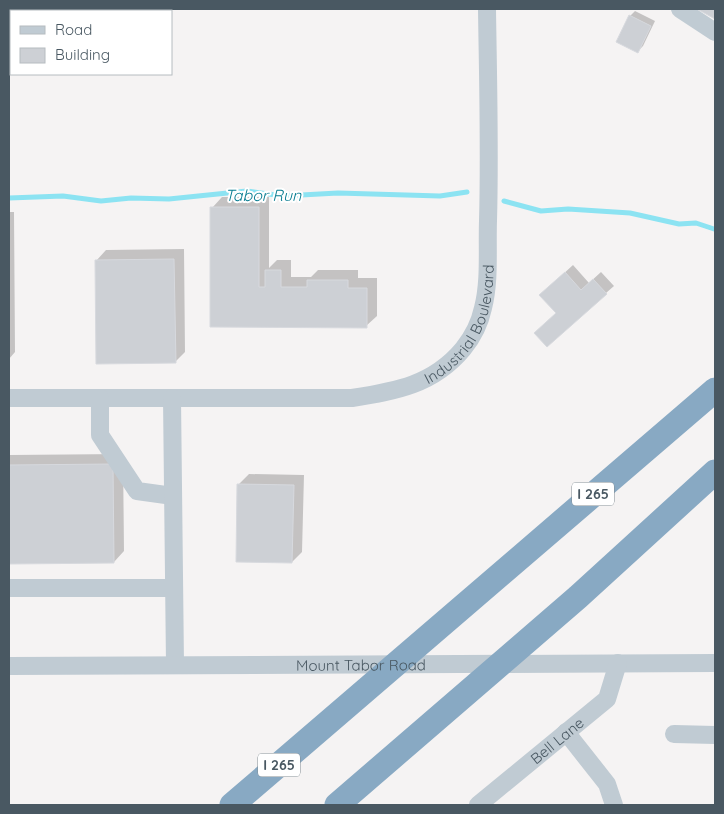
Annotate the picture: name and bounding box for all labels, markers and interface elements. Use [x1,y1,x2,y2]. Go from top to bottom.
legend [10,10,172,75]
text: Road [55,20,92,39]
text: Building [55,45,110,64]
water label: Tabor Run [225,185,302,205]
street label: Industrial Boulevard [421,264,497,388]
road number: I 265 [572,482,614,506]
street label: Mount Tabor Road [296,655,426,674]
street label: Bell Lane [526,713,587,768]
road number: I 265 [258,754,300,776]

